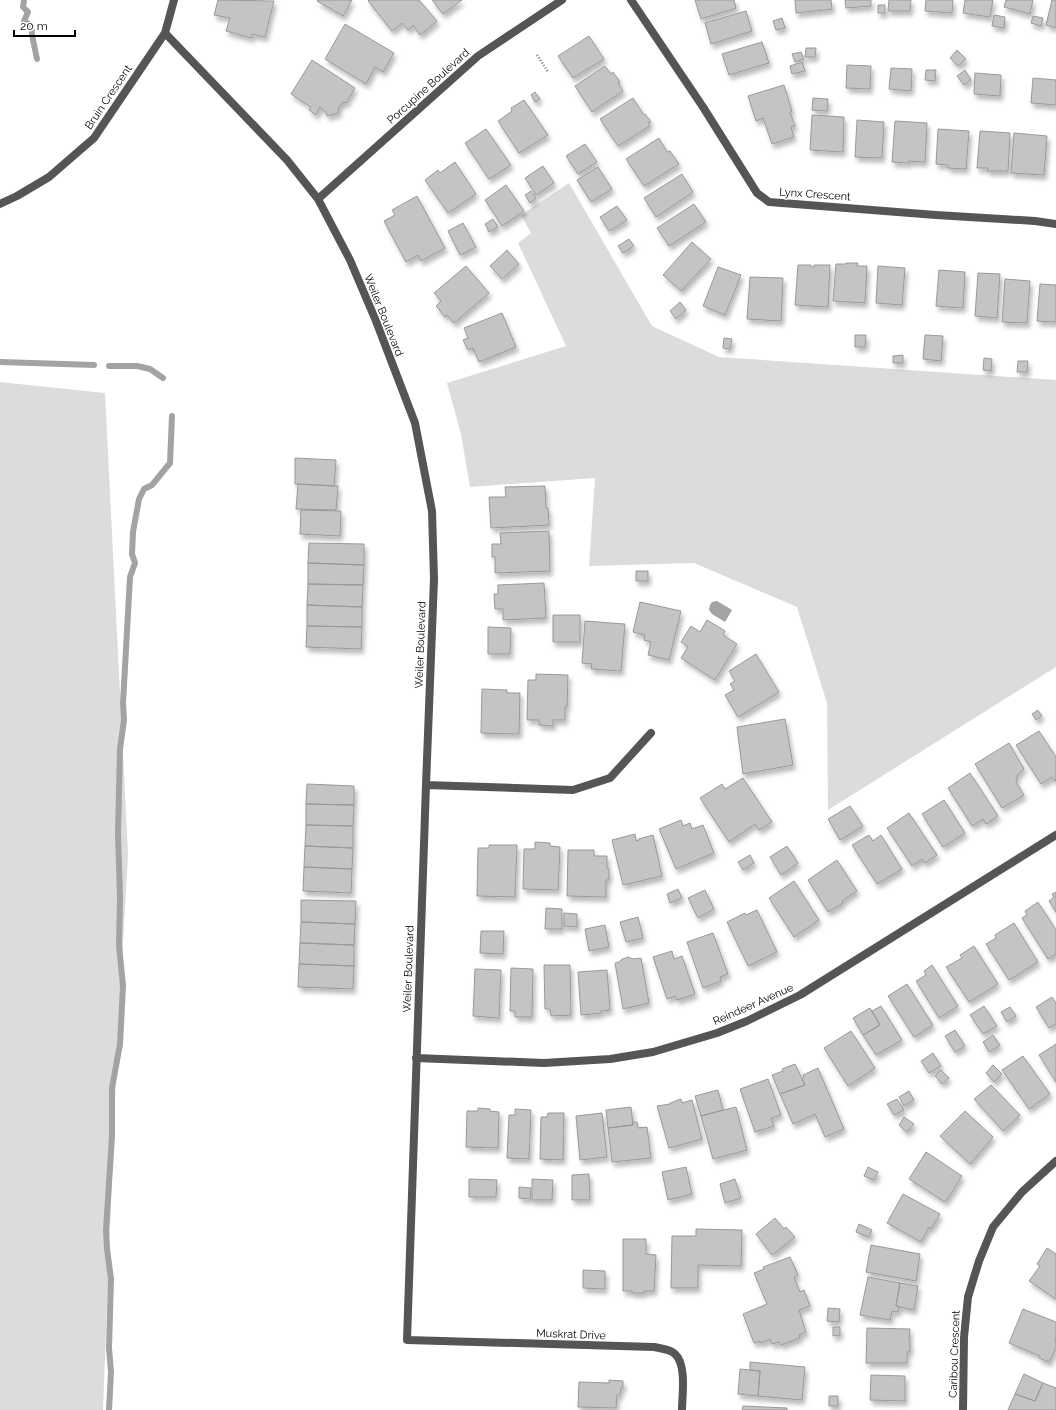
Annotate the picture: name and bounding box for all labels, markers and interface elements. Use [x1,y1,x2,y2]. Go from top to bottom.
scale bar [14,12,75,38]
text: 20 m [20,19,48,33]
street label: Porcupine Boulevard [384,46,472,127]
street label: Bruin Crescent [82,62,135,132]
street label: Lynx Crescent [779,186,852,204]
street label: Weiler Boulevard [361,272,406,358]
street label: Weiler Boulevard [412,601,429,689]
street label: Weiler Boulevard [400,925,417,1013]
street label: Reindeer Avenue [711,981,796,1028]
street label: Caribou Crescent [946,1310,963,1398]
street label: Muskrat Drive [536,1327,607,1342]

